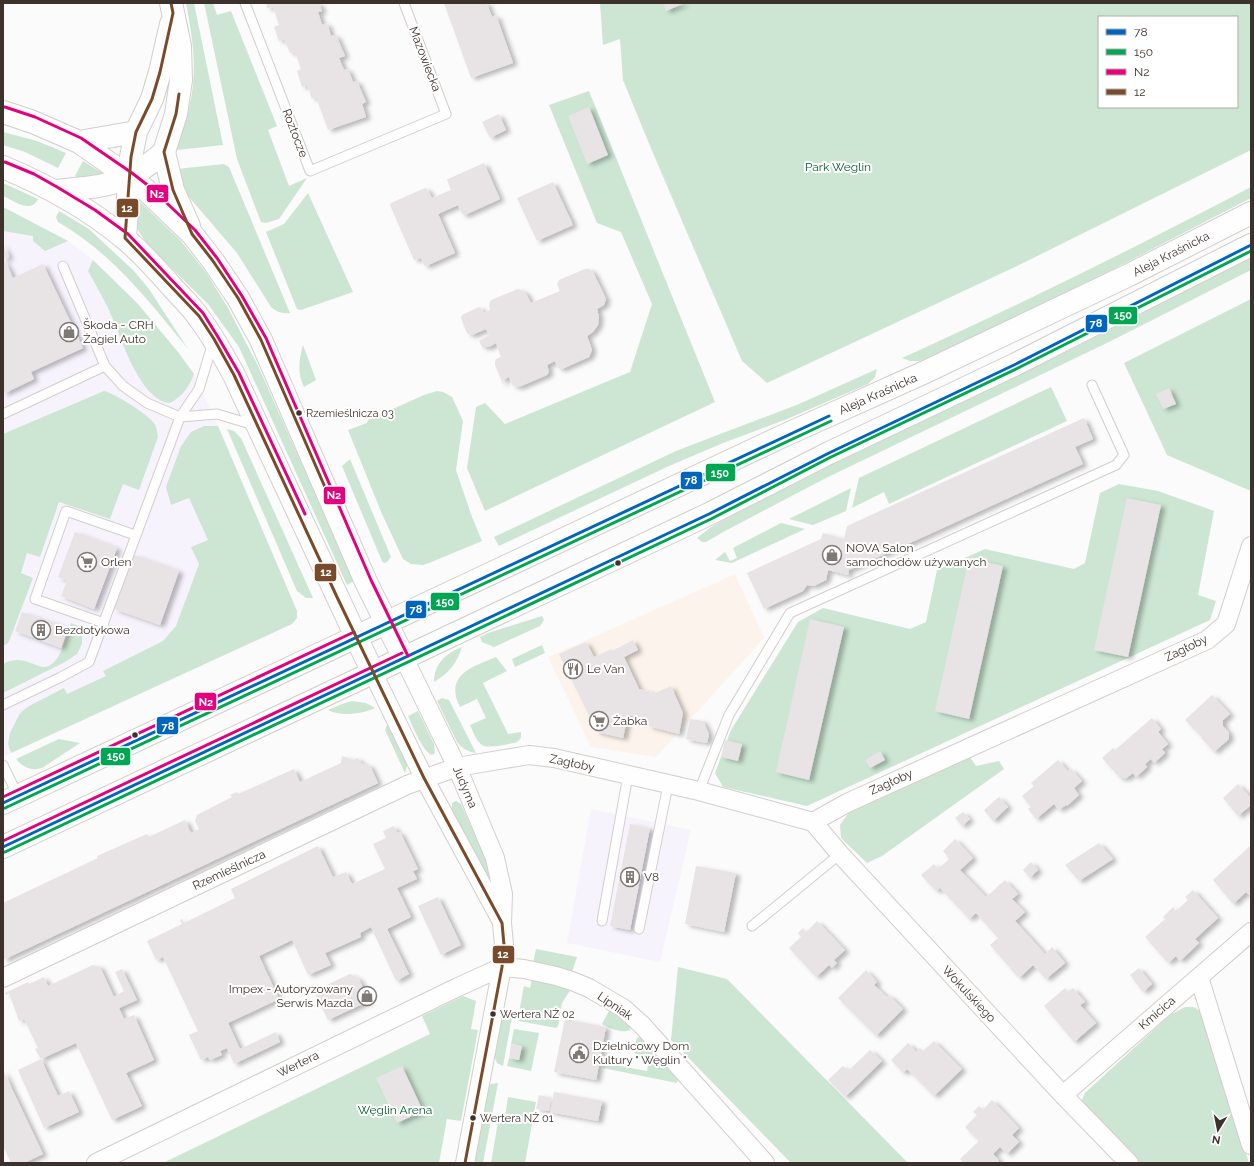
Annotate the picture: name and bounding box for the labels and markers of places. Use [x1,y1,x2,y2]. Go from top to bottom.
place label: Škoda - CRH Żagiel Auto [83,318,154,346]
shop icon: Škoda - CRH Żagiel Auto [58,321,80,343]
place label: Rzemieślnicza 03 [306,407,394,420]
marker: Rzemieślnicza 03 [294,408,304,418]
place label: NOVA Salon samochodów używanych [846,541,987,569]
shop icon: NOVA Salon samochodów używanych [821,544,843,566]
supermarket icon: Orlen [76,551,98,573]
place label: Orlen [101,555,132,569]
unlabelled marker [613,558,623,568]
building icon: Bezdotykowa [30,619,52,641]
place label: Bezdotykowa [55,623,130,637]
restaurant icon: Le Van [562,658,584,680]
place label: Le Van [587,662,625,676]
supermarket icon: Żabka [588,710,610,732]
place label: Żabka [613,714,647,728]
unlabelled marker [130,730,140,740]
building icon: V8 [619,866,641,888]
place label: V8 [644,870,659,884]
place label: Impex - Autoryzowany Serwis Mazda [229,982,353,1010]
shop icon: Impex - Autoryzowany Serwis Mazda [356,985,378,1007]
place label: Wertera NŻ 02 [500,1008,575,1021]
marker: Wertera NŻ 02 [488,1009,498,1019]
place label: Dzielnicowy Dom Kultury " Węglin " [593,1039,689,1067]
public building icon: Dzielnicowy Dom Kultury " Węglin " [568,1042,590,1064]
place label: Wertera NŻ 01 [480,1112,554,1125]
marker: Wertera NŻ 01 [468,1113,478,1123]

